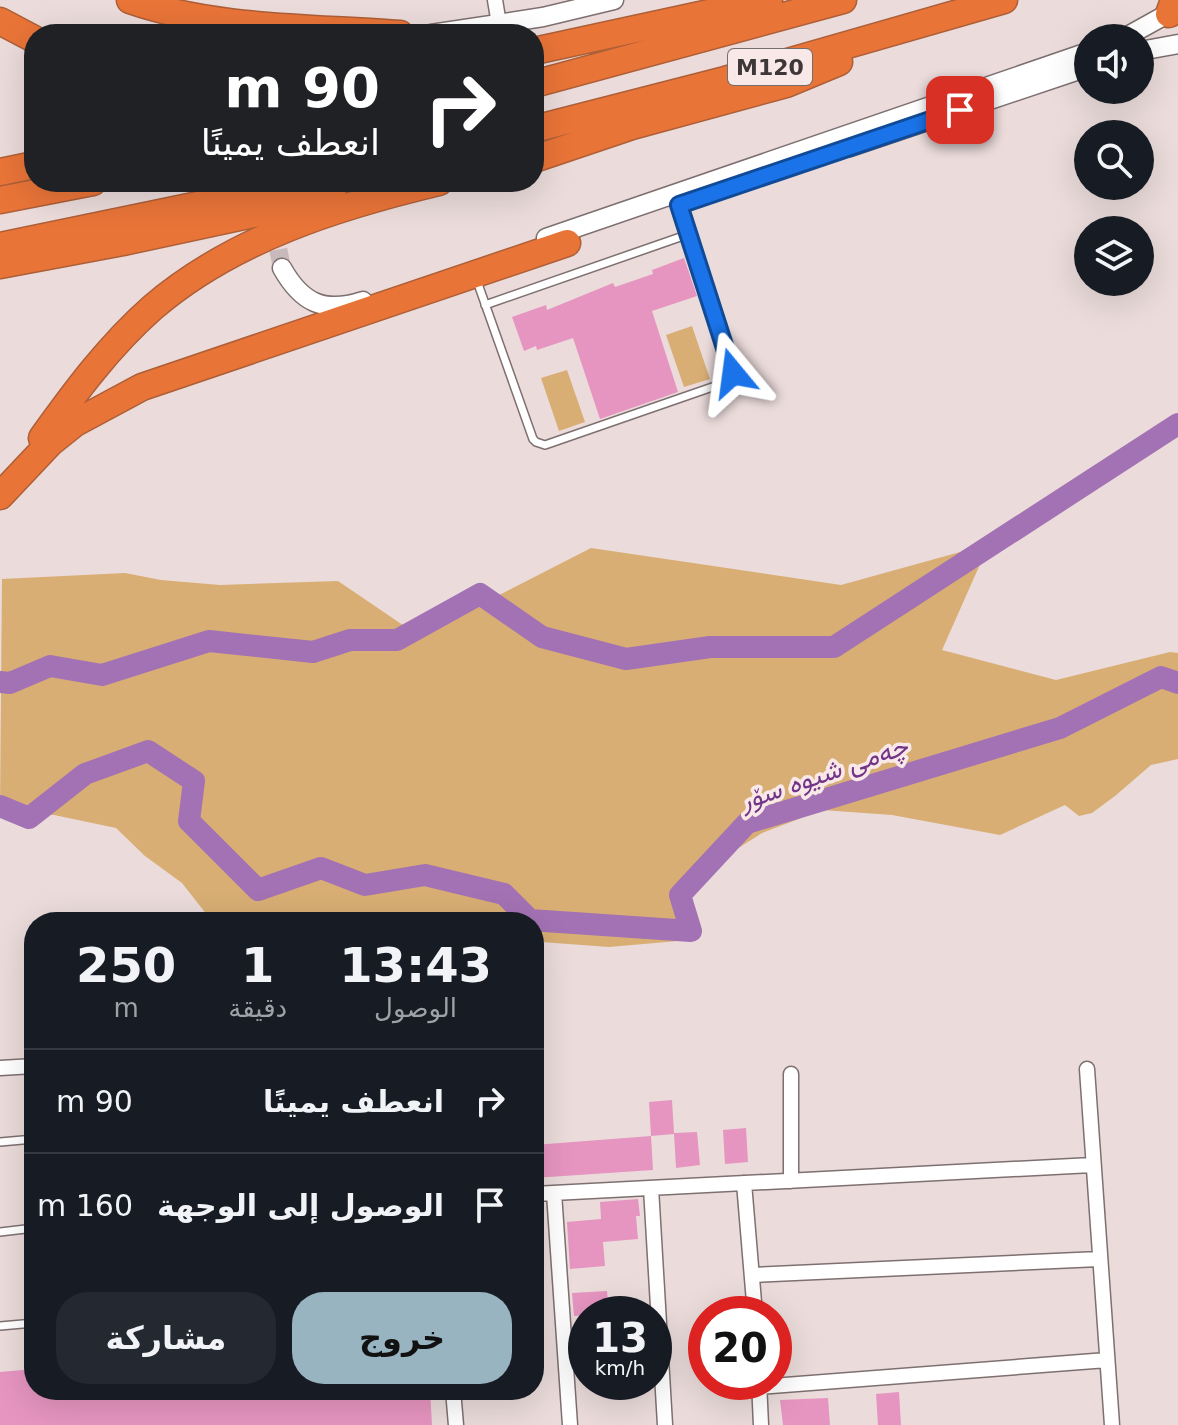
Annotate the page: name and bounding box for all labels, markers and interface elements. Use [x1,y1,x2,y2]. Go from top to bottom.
map controls [1074,24,1154,296]
button: sound [1074,24,1154,104]
road number: M120 [728,49,812,85]
text: 90 m [224,55,380,120]
icon: right [408,56,512,160]
pin [926,76,994,144]
icon: arrive [938,88,982,132]
button: search [1074,120,1154,200]
text: انعطف يمينًا [201,122,380,163]
button: layers [1074,216,1154,296]
position arrow [691,331,775,415]
water label: چەمی شیوە سۆر [735,730,914,819]
text: 250 [76,937,176,993]
text: 1 [241,937,274,993]
text: 13:43 [339,937,492,993]
text: m [113,993,139,1023]
text: دقيقة [228,993,287,1023]
text: الوصول [374,993,457,1023]
icon: right [468,1079,512,1123]
text: 90 m [56,1084,133,1119]
text: انعطف يمينًا [263,1084,444,1119]
icon: arrive [468,1183,512,1227]
text: 160 m [37,1188,133,1223]
text: الوصول إلى الوجهة [157,1188,444,1223]
button: مشاركة [56,1292,276,1384]
button: خروج [292,1292,512,1384]
speed limit sign: 20 [688,1296,792,1400]
text: 13 [592,1315,648,1361]
text: km/h [595,1356,645,1380]

